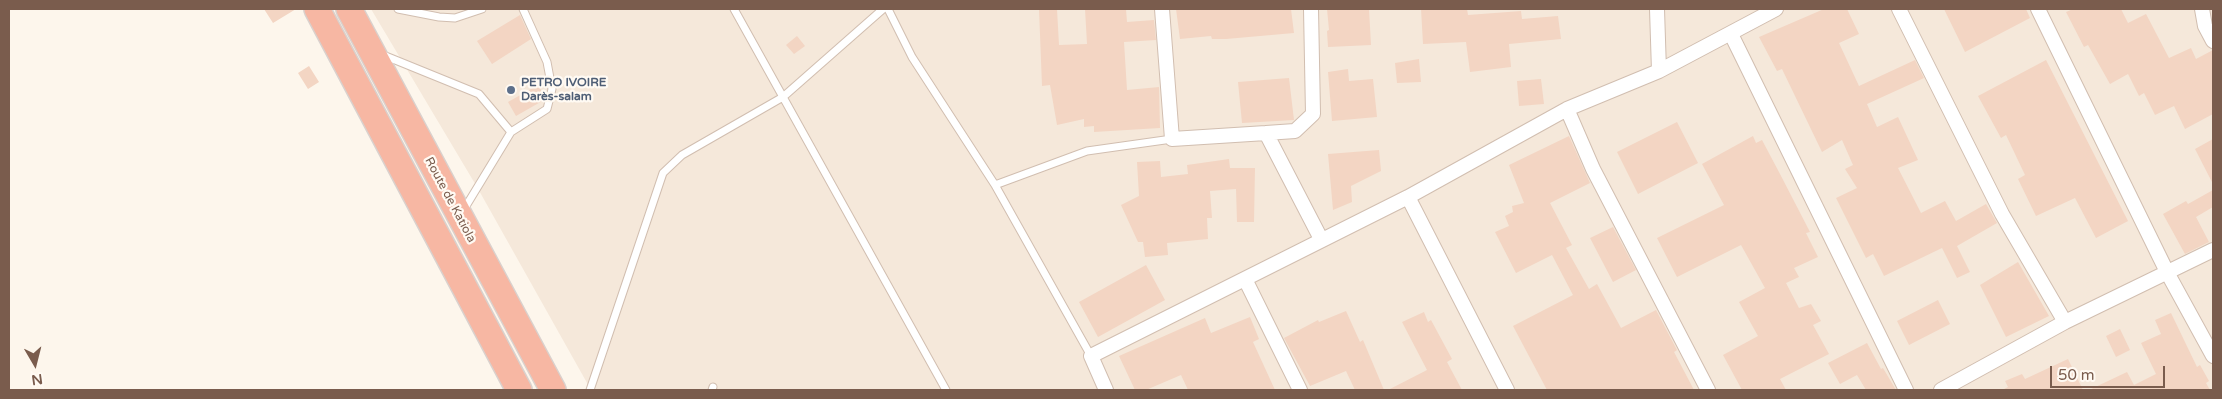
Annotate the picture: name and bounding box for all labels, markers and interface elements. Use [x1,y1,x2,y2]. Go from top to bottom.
place label: PETRO IVOIRE Darès-salam [521,76,606,104]
marker: PETRO IVOIRE Darès-salam [505,84,517,96]
street label: Route de Katiola [422,155,478,245]
north arrow [10,339,60,389]
scale bar [2052,356,2167,388]
text: 50 m [2058,366,2095,384]
text: N [30,370,44,389]

